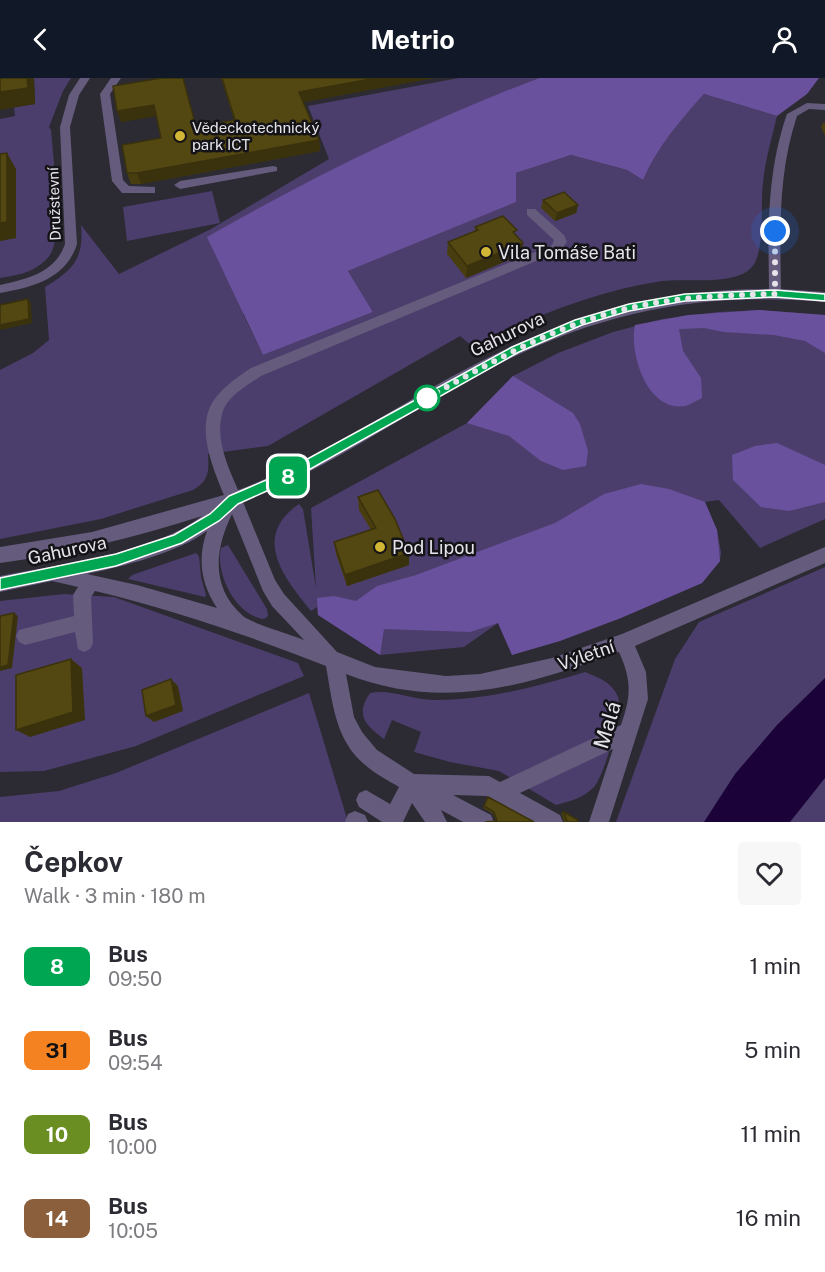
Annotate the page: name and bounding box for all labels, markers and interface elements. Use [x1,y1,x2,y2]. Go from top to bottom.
icon: back [24,23,57,56]
text: Metrio [370,23,455,55]
icon: person [768,23,801,56]
place label: Vědeckotechnický park ICT [192,119,319,153]
marker: Vědeckotechnický park ICT [173,129,187,143]
street label: Družstevní [44,167,64,241]
your location [760,216,790,246]
place label: Vila Tomáše Bati [498,242,636,263]
marker: Vila Tomáše Bati [479,245,493,259]
street label: Gahurova [467,307,547,361]
unlabelled marker [414,385,440,411]
line badge: 8 [268,456,308,496]
text: 8 [281,464,295,489]
street label: Gahurova [26,531,108,569]
place label: Pod Lipou [392,537,475,558]
marker: Pod Lipou [373,540,387,554]
street label: Výletní [555,635,618,674]
street label: Malá [588,698,626,752]
button: heart [738,842,801,905]
text: Čepkov [24,845,123,878]
text: Walk · 3 min · 180 m [24,884,206,908]
text: Bus [108,941,148,967]
text: 1 min [749,953,801,979]
text: 8 [50,954,64,979]
text: 09:50 [108,967,162,991]
text: Bus [108,1025,148,1051]
text: 5 min [744,1037,801,1063]
text: 31 [46,1038,68,1063]
text: 09:54 [108,1051,163,1075]
text: Bus [108,1109,148,1135]
text: 11 min [740,1121,801,1147]
text: 10 [46,1122,68,1147]
text: 10:00 [108,1135,157,1159]
text: Bus [108,1193,148,1219]
text: 16 min [736,1205,801,1231]
text: 14 [46,1206,68,1231]
text: 10:05 [108,1219,158,1243]

